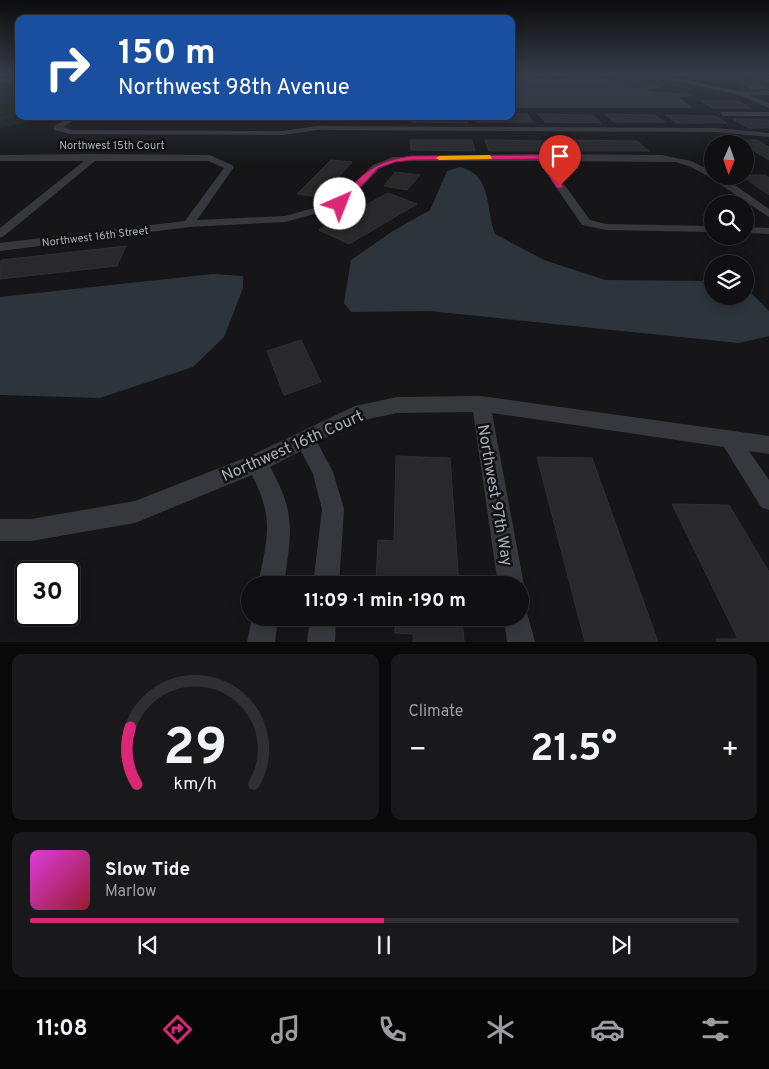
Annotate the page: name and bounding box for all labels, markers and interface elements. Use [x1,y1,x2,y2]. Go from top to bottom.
text: 150 m [118,32,216,76]
icon: right [35,35,100,100]
text: Northwest 98th Avenue [118,75,350,102]
pin [539,135,581,186]
north arrow [704,135,754,185]
map controls [704,135,754,305]
street label: Northwest 15th Court [59,139,165,153]
icon: arrive [546,142,574,170]
position arrow [313,177,365,229]
button: search [704,195,754,245]
street label: Northwest 16th Street [41,224,149,250]
button: layers [704,255,754,305]
street label: Northwest 16th Court [219,407,367,487]
street label: Northwest 97th Way [472,423,516,568]
speed limit sign: 30 [15,561,80,626]
text: 11:09 · 1 min · 190 m [304,589,466,613]
text: Climate [409,702,463,722]
text: 29 [163,717,227,783]
text: 21.5° [530,726,617,775]
text: − [409,733,427,769]
text: + [721,733,739,769]
text: km/h [174,773,217,796]
text: Slow Tide [105,858,190,882]
text: Marlow [105,882,157,902]
icon: previous [134,931,162,959]
icon: pause [370,931,398,959]
icon: next [607,931,635,959]
icon: directions [160,1012,195,1047]
icon: music [268,1012,303,1047]
icon: phone [375,1012,410,1047]
icon: climate [483,1012,518,1047]
icon: car [590,1012,625,1047]
icon: filters [698,1012,733,1047]
text: 11:08 [36,1016,88,1043]

